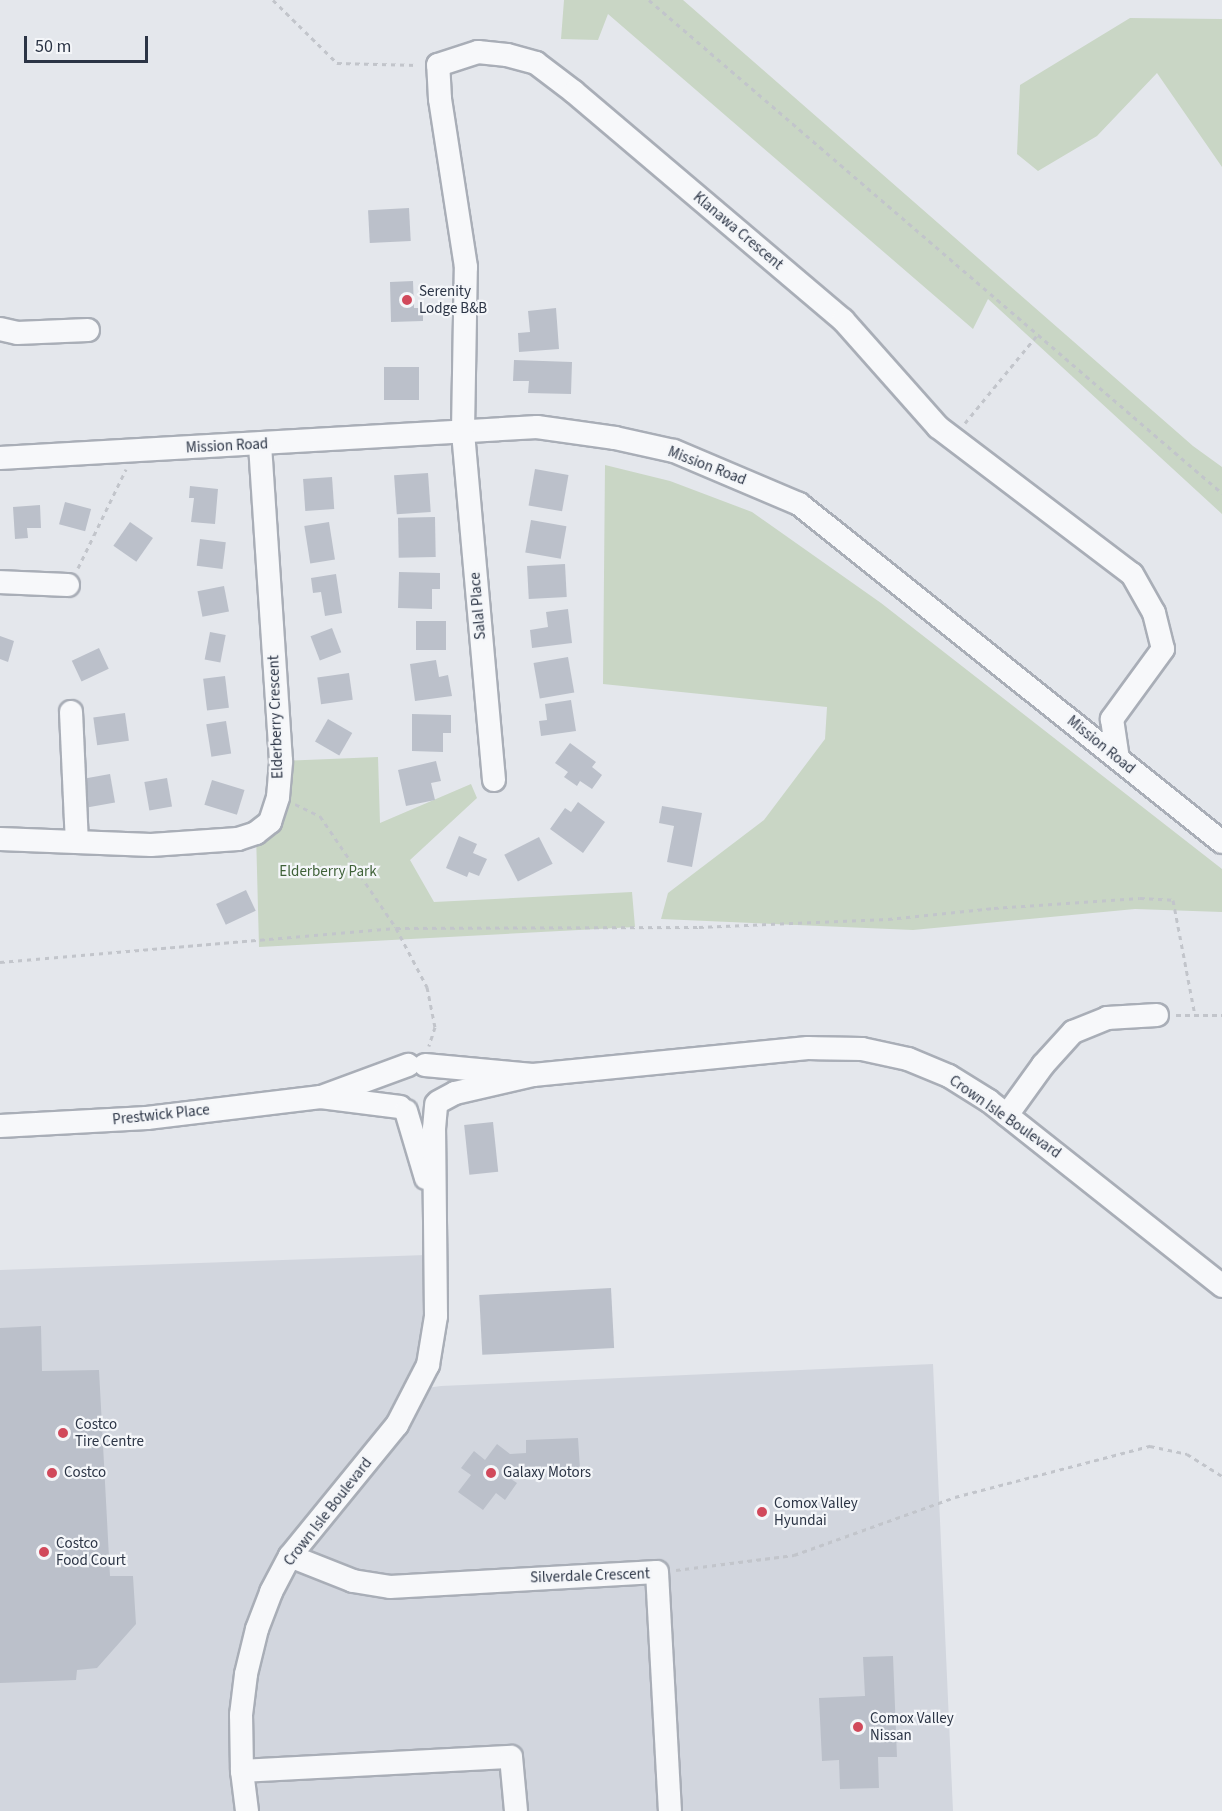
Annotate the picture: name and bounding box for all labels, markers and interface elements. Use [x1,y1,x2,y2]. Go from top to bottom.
scale bar [27,24,152,62]
text: 50 m [35,34,71,59]
street label: Klanawa Crescent [689,188,787,274]
place label: Serenity Lodge B&B [419,282,487,317]
marker: Serenity Lodge B&B [400,293,414,307]
street label: Mission Road [185,435,269,457]
street label: Mission Road [665,443,749,489]
street label: Salal Place [466,572,490,640]
street label: Elderberry Crescent [265,655,287,779]
street label: Mission Road [1063,712,1139,778]
park label: Elderberry Park [279,863,377,881]
street label: Crown Isle Boulevard [946,1072,1064,1162]
street label: Prestwick Place [112,1101,210,1129]
place label: Costco Tire Centre [75,1415,144,1450]
marker: Costco Tire Centre [56,1426,70,1440]
street label: Crown Isle Boulevard [280,1454,376,1570]
place label: Costco [64,1464,106,1482]
place label: Galaxy Motors [503,1464,591,1482]
marker: Costco [45,1466,59,1480]
marker: Galaxy Motors [484,1466,498,1480]
place label: Comox Valley Hyundai [774,1494,858,1529]
marker: Comox Valley Hyundai [755,1505,769,1519]
place label: Costco Food Court [56,1534,126,1569]
marker: Costco Food Court [37,1545,51,1559]
street label: Silverdale Crescent [530,1565,650,1587]
place label: Comox Valley Nissan [870,1709,954,1744]
marker: Comox Valley Nissan [851,1720,865,1734]

